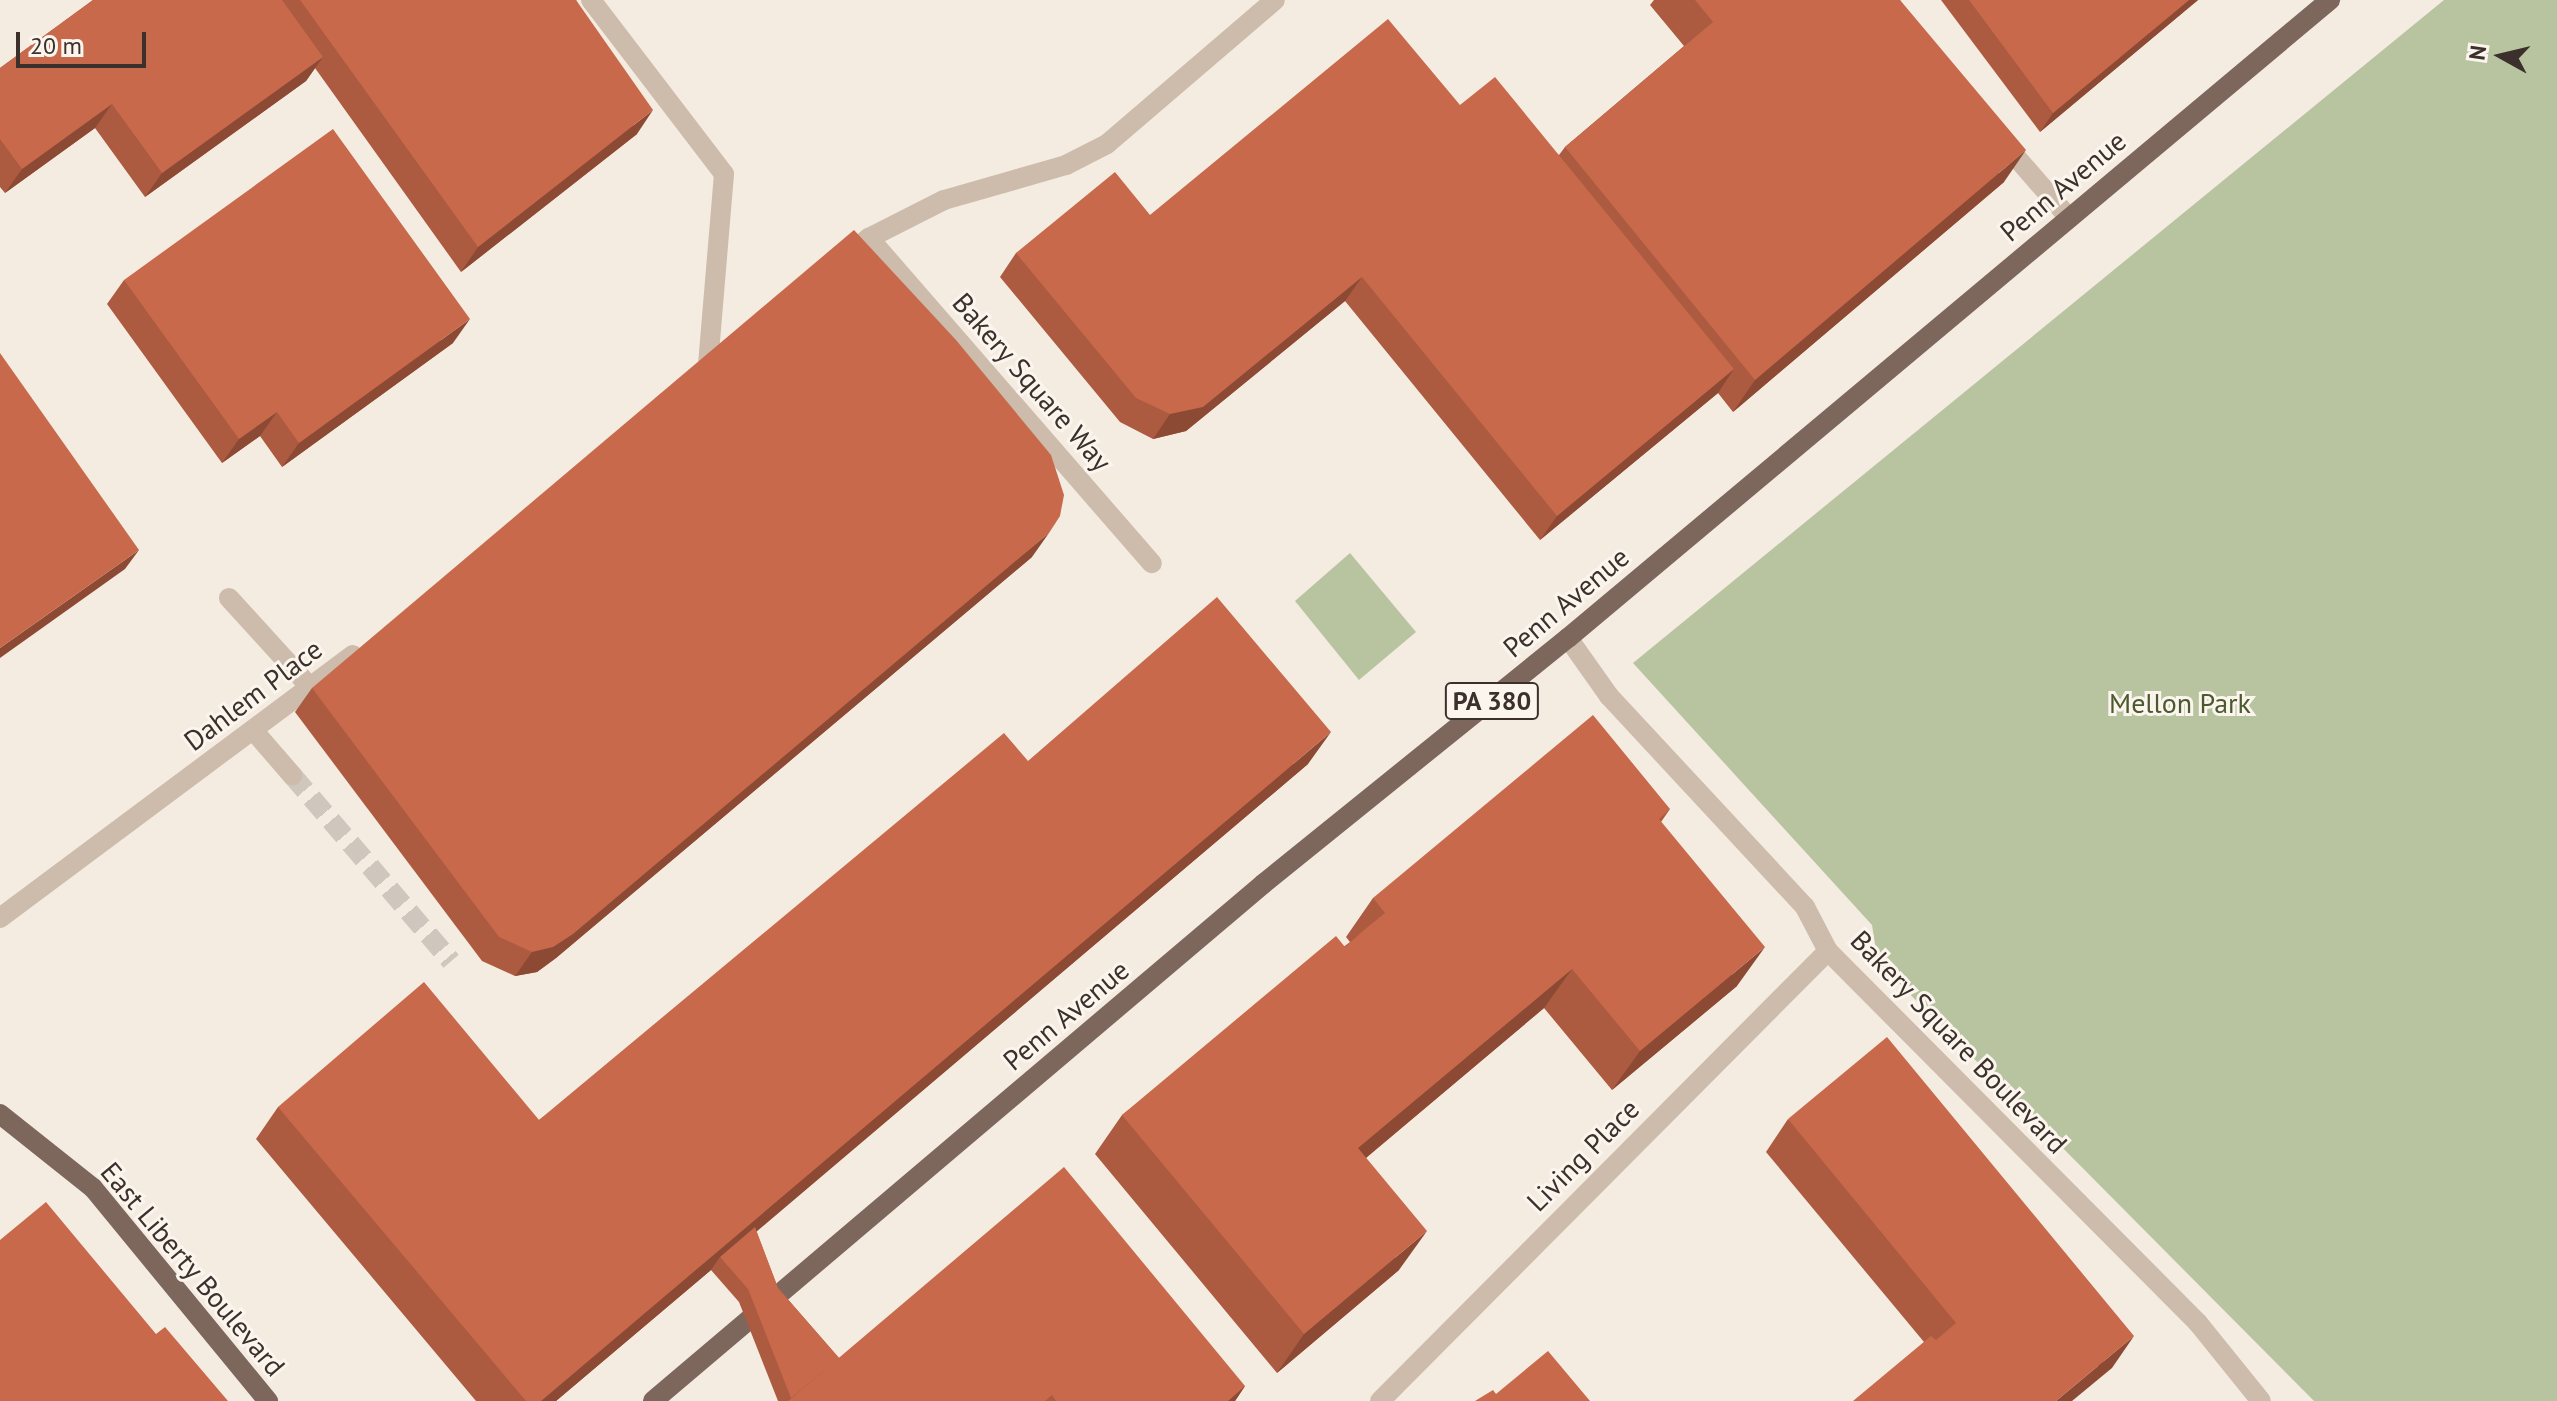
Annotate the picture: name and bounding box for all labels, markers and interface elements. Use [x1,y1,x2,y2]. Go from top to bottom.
scale bar [20,16,150,66]
north arrow [2461,16,2541,96]
text: 20 m [30,30,82,61]
text: N [2462,44,2492,62]
street label: Penn Avenue [1993,124,2133,248]
street label: Bakery Square Way [945,285,1119,479]
street label: Penn Avenue [1496,540,1636,664]
street label: Dahlem Place [177,632,329,758]
road number: PA 380 [1444,679,1540,723]
park label: Mellon Park [2109,686,2251,720]
street label: Bakery Square Boulevard [1843,923,2075,1161]
street label: Penn Avenue [996,953,1136,1077]
street label: Living Place [1520,1092,1646,1218]
street label: East Liberty Boulevard [93,1155,293,1383]

